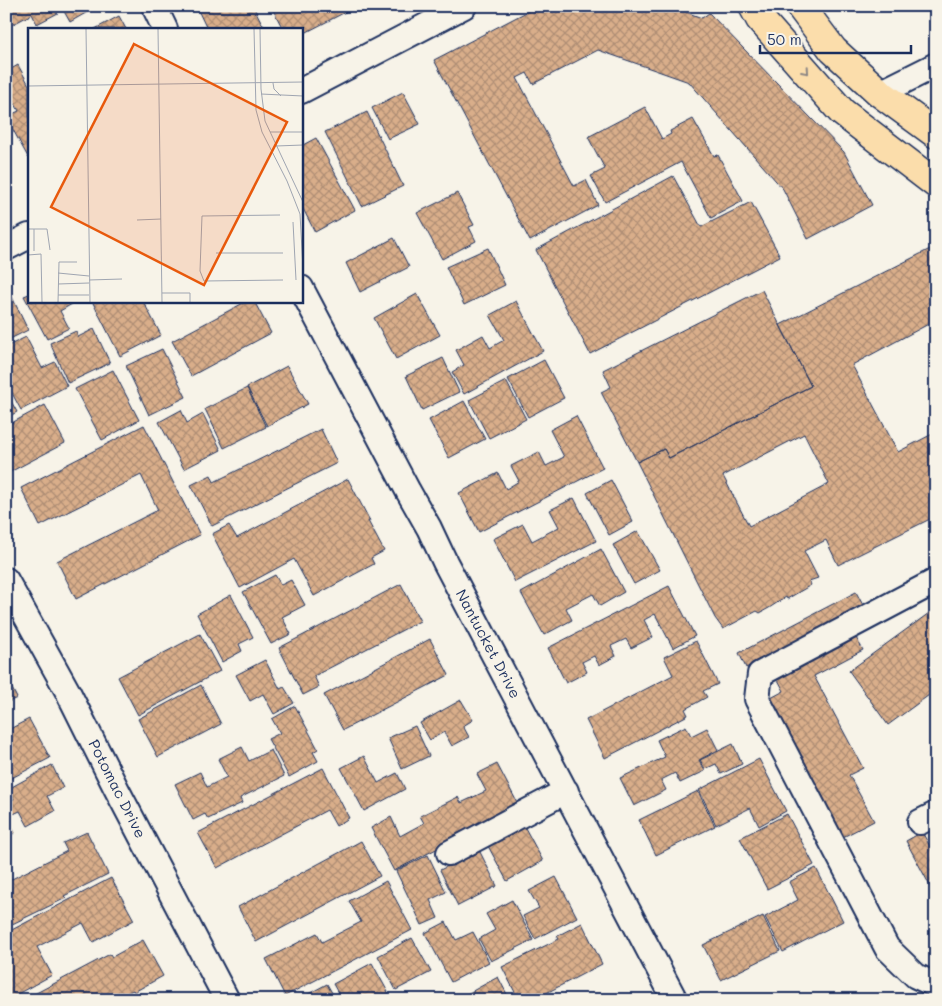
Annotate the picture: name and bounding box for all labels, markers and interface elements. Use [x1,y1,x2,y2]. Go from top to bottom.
scale bar [760,22,911,54]
inset map [28,28,302,302]
text: 50 m [767,29,802,49]
one-way arrow [800,65,809,74]
street label: Nantucket Drive [452,586,526,701]
street label: Potomac Drive [84,736,151,841]

